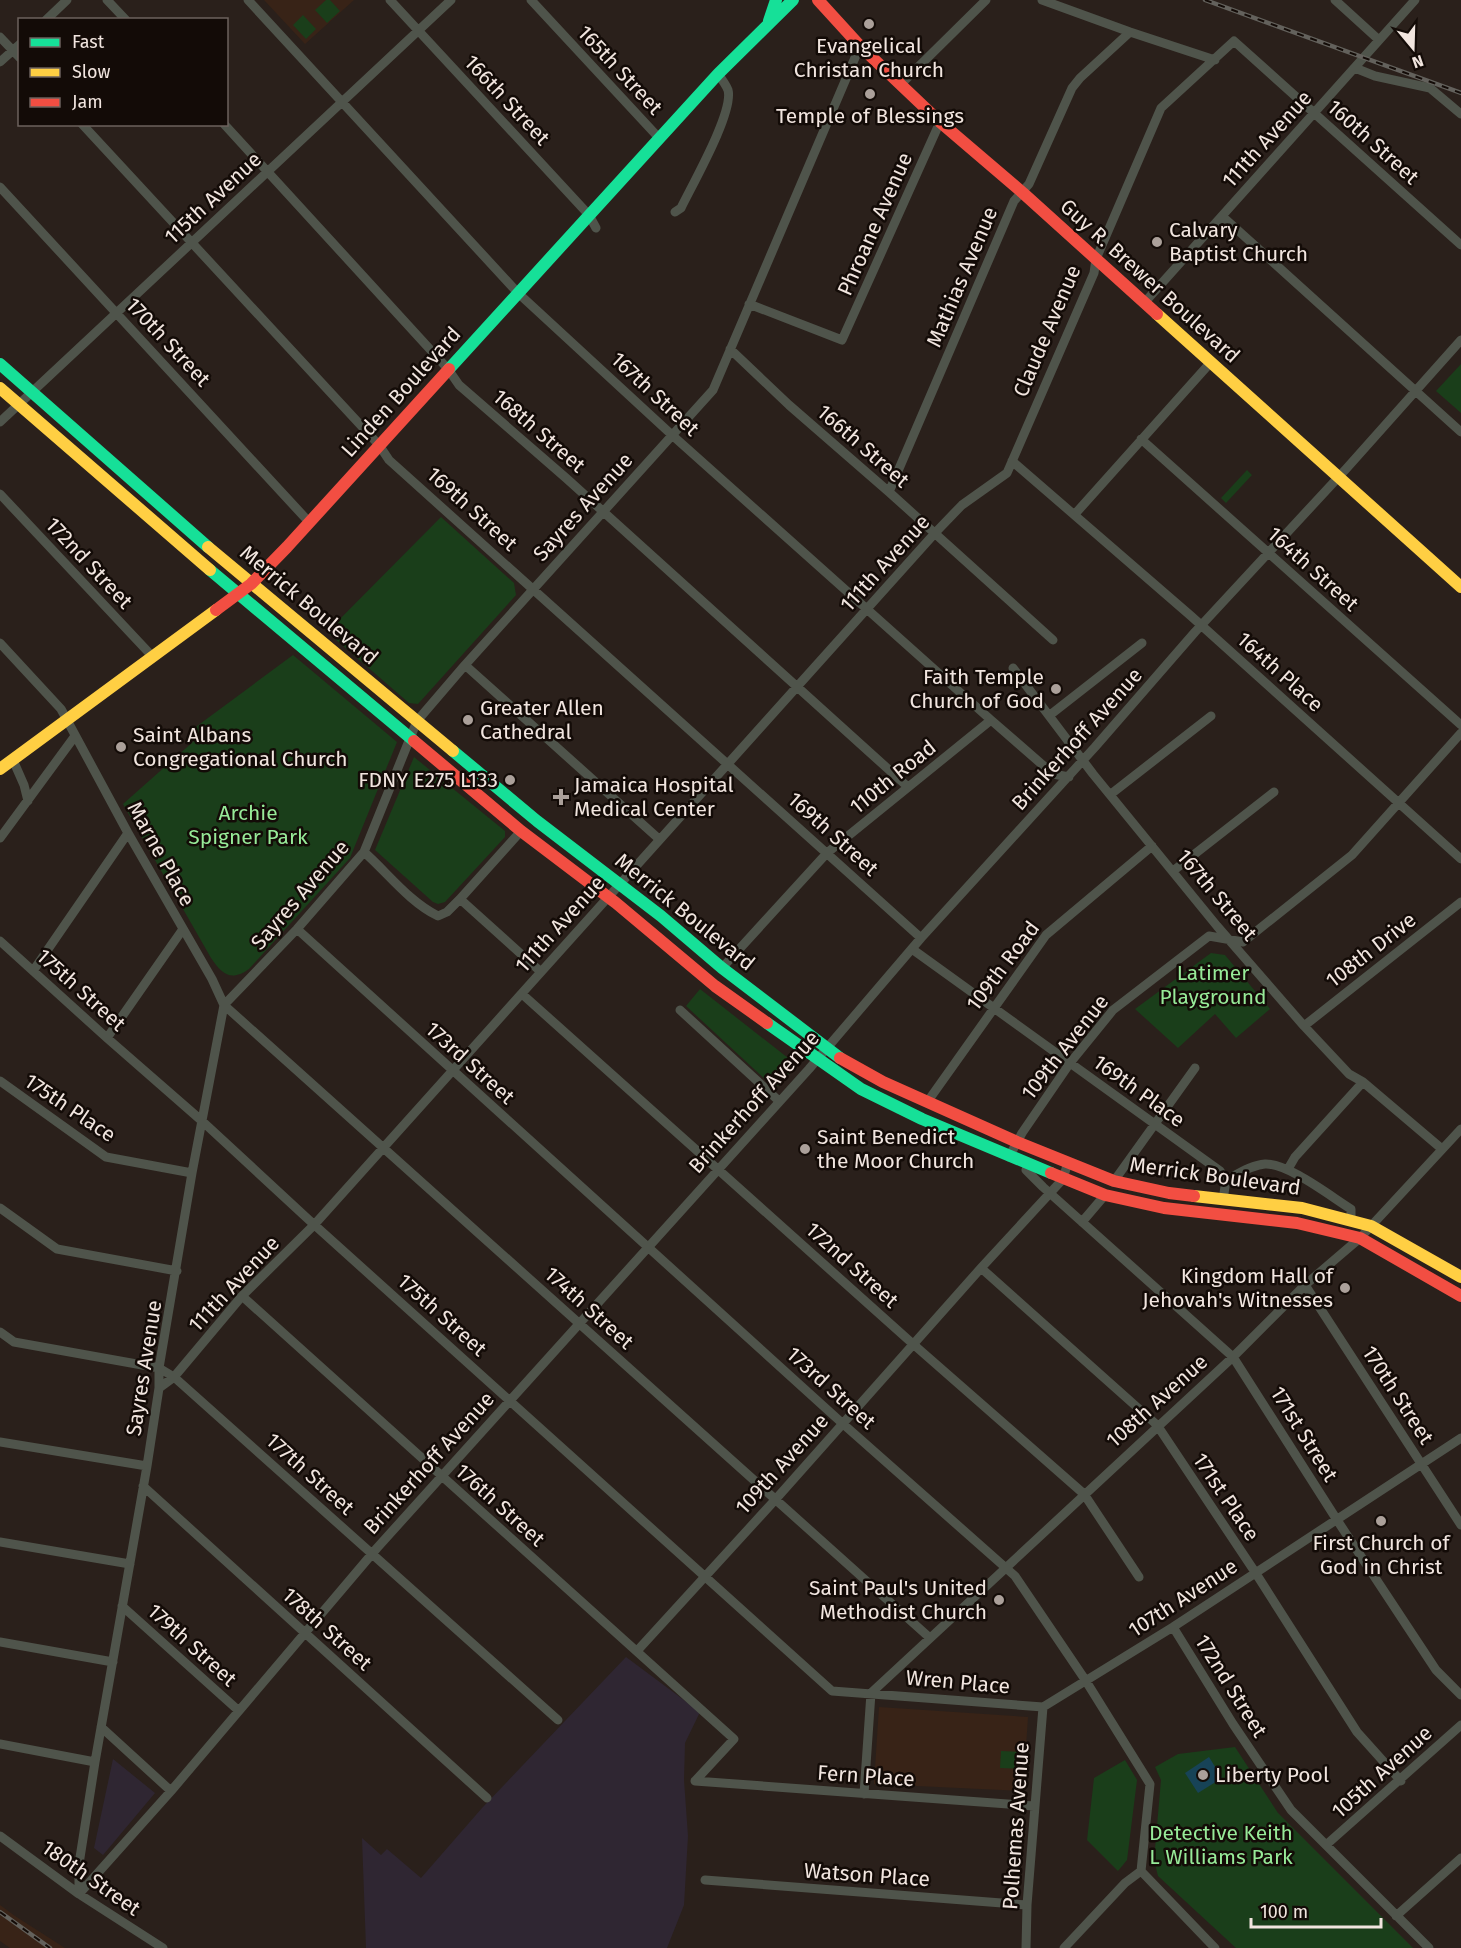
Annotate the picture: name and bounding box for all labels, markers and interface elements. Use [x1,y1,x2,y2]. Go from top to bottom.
marker: Evangelical Christan Church [862,17,876,31]
legend [18,18,228,126]
north arrow [1383,18,1443,78]
street label: 165th Street [572,20,668,120]
text: Fast [72,31,105,53]
place label: Evangelical Christan Church [794,33,944,83]
street label: 166th Street [459,49,556,151]
text: N [1410,51,1426,72]
text: Slow [72,61,111,83]
street label: 111th Avenue [1217,85,1317,193]
marker: Temple of Blessings [863,87,877,101]
text: Jam [72,91,103,113]
street label: 160th Street [1322,94,1425,190]
place label: Temple of Blessings [776,103,964,129]
street label: 115th Avenue [159,146,267,250]
street label: Phroane Avenue [832,148,918,300]
street label: Guy R. Brewer Boulevard [1055,193,1245,369]
street label: Mathias Avenue [921,203,1003,351]
place label: Calvary Baptist Church [1169,217,1308,267]
marker: Calvary Baptist Church [1150,235,1164,249]
street label: Claude Avenue [1008,261,1086,401]
street label: 170th Street [120,292,216,392]
street label: Linden Boulevard [336,321,466,463]
street label: 167th Street [605,346,705,442]
street label: 168th Street [487,384,591,479]
street label: 166th Street [811,399,915,493]
street label: Sayres Avenue [528,447,638,567]
street label: 169th Street [421,461,523,557]
street label: 111th Avenue [835,509,935,617]
street label: 172nd Street [40,512,138,615]
street label: 164th Street [1262,521,1364,617]
street label: Merrick Boulevard [235,540,383,670]
street label: 164th Place [1231,626,1329,718]
street label: Brinkerhoff Avenue [1006,662,1148,816]
place label: Faith Temple Church of God [910,664,1044,714]
marker: Faith Temple Church of God [1049,682,1063,696]
place label: Greater Allen Cathedral [480,695,604,745]
marker: Greater Allen Cathedral [461,713,475,727]
place label: Saint Albans Congregational Church [133,722,348,772]
street label: 110th Road [845,734,941,820]
marker: Saint Albans Congregational Church [114,740,128,754]
place label: FDNY E275 L133 [358,767,498,793]
place label: Jamaica Hospital Medical Center [574,772,734,822]
marker: FDNY E275 L133 [503,773,517,787]
street label: 169th Street [782,786,884,882]
marker: Jamaica Hospital Medical Center [552,788,570,806]
street label: Marne Place [122,797,200,911]
park label: Archie Spigner Park [188,800,308,850]
street label: Sayres Avenue [245,835,355,955]
street label: 167th Street [1171,844,1263,946]
street label: Merrick Boulevard [610,848,760,976]
street label: 111th Avenue [510,870,610,978]
street label: 108th Drive [1321,907,1421,993]
street label: 109th Road [961,916,1045,1016]
street label: 175th Street [31,943,131,1037]
park label: Latimer Playground [1159,960,1267,1010]
street label: 109th Avenue [1016,989,1114,1105]
street label: 173rd Street [420,1016,520,1110]
street label: Brinkerhoff Avenue [683,1025,825,1179]
street label: 169th Place [1088,1049,1190,1133]
street label: 175th Place [19,1068,121,1148]
place label: Saint Benedict the Moor Church [817,1124,974,1174]
marker: Saint Benedict the Moor Church [798,1142,812,1156]
street label: Merrick Boulevard [1128,1151,1302,1201]
street label: 172nd Street [800,1217,904,1314]
street label: 111th Avenue [183,1231,285,1337]
street label: 174th Street [539,1261,639,1355]
place label: Kingdom Hall of Jehovah's Witnesses [1142,1263,1335,1313]
street label: 175th Street [392,1268,492,1362]
marker: Kingdom Hall of Jehovah's Witnesses [1338,1281,1352,1295]
street label: Sayres Avenue [120,1298,168,1438]
street label: 173rd Street [781,1341,881,1435]
street label: 170th Street [1357,1341,1440,1450]
street label: 108th Avenue [1101,1349,1213,1453]
street label: 171st Street [1265,1382,1344,1487]
street label: Brinkerhoff Avenue [358,1386,500,1540]
street label: 109th Avenue [730,1408,834,1520]
street label: 177th Street [260,1427,360,1521]
street label: 171st Place [1187,1448,1265,1546]
street label: 176th Street [450,1458,550,1552]
marker: First Church of God in Christ [1374,1514,1388,1528]
place label: First Church of God in Christ [1312,1530,1451,1580]
street label: 107th Avenue [1124,1553,1242,1643]
place label: Saint Paul's United Methodist Church [809,1575,987,1625]
street label: 178th Street [277,1582,378,1676]
marker: Saint Paul's United Methodist Church [992,1593,1006,1607]
street label: 179th Street [142,1598,242,1692]
street label: 172nd Street [1189,1630,1273,1742]
street label: Wren Place [905,1664,1011,1700]
street label: 105th Avenue [1326,1720,1438,1824]
street label: Polhemas Avenue [997,1741,1035,1911]
street label: Fern Place [816,1760,916,1792]
place label: Liberty Pool [1215,1762,1329,1788]
marker: Liberty Pool [1196,1768,1210,1782]
park label: Detective Keith L Williams Park [1149,1820,1293,1870]
street label: 180th Street [37,1834,146,1922]
street label: Watson Place [803,1858,931,1892]
scale bar [1251,1891,1382,1929]
text: 100 m [1260,1901,1308,1923]

